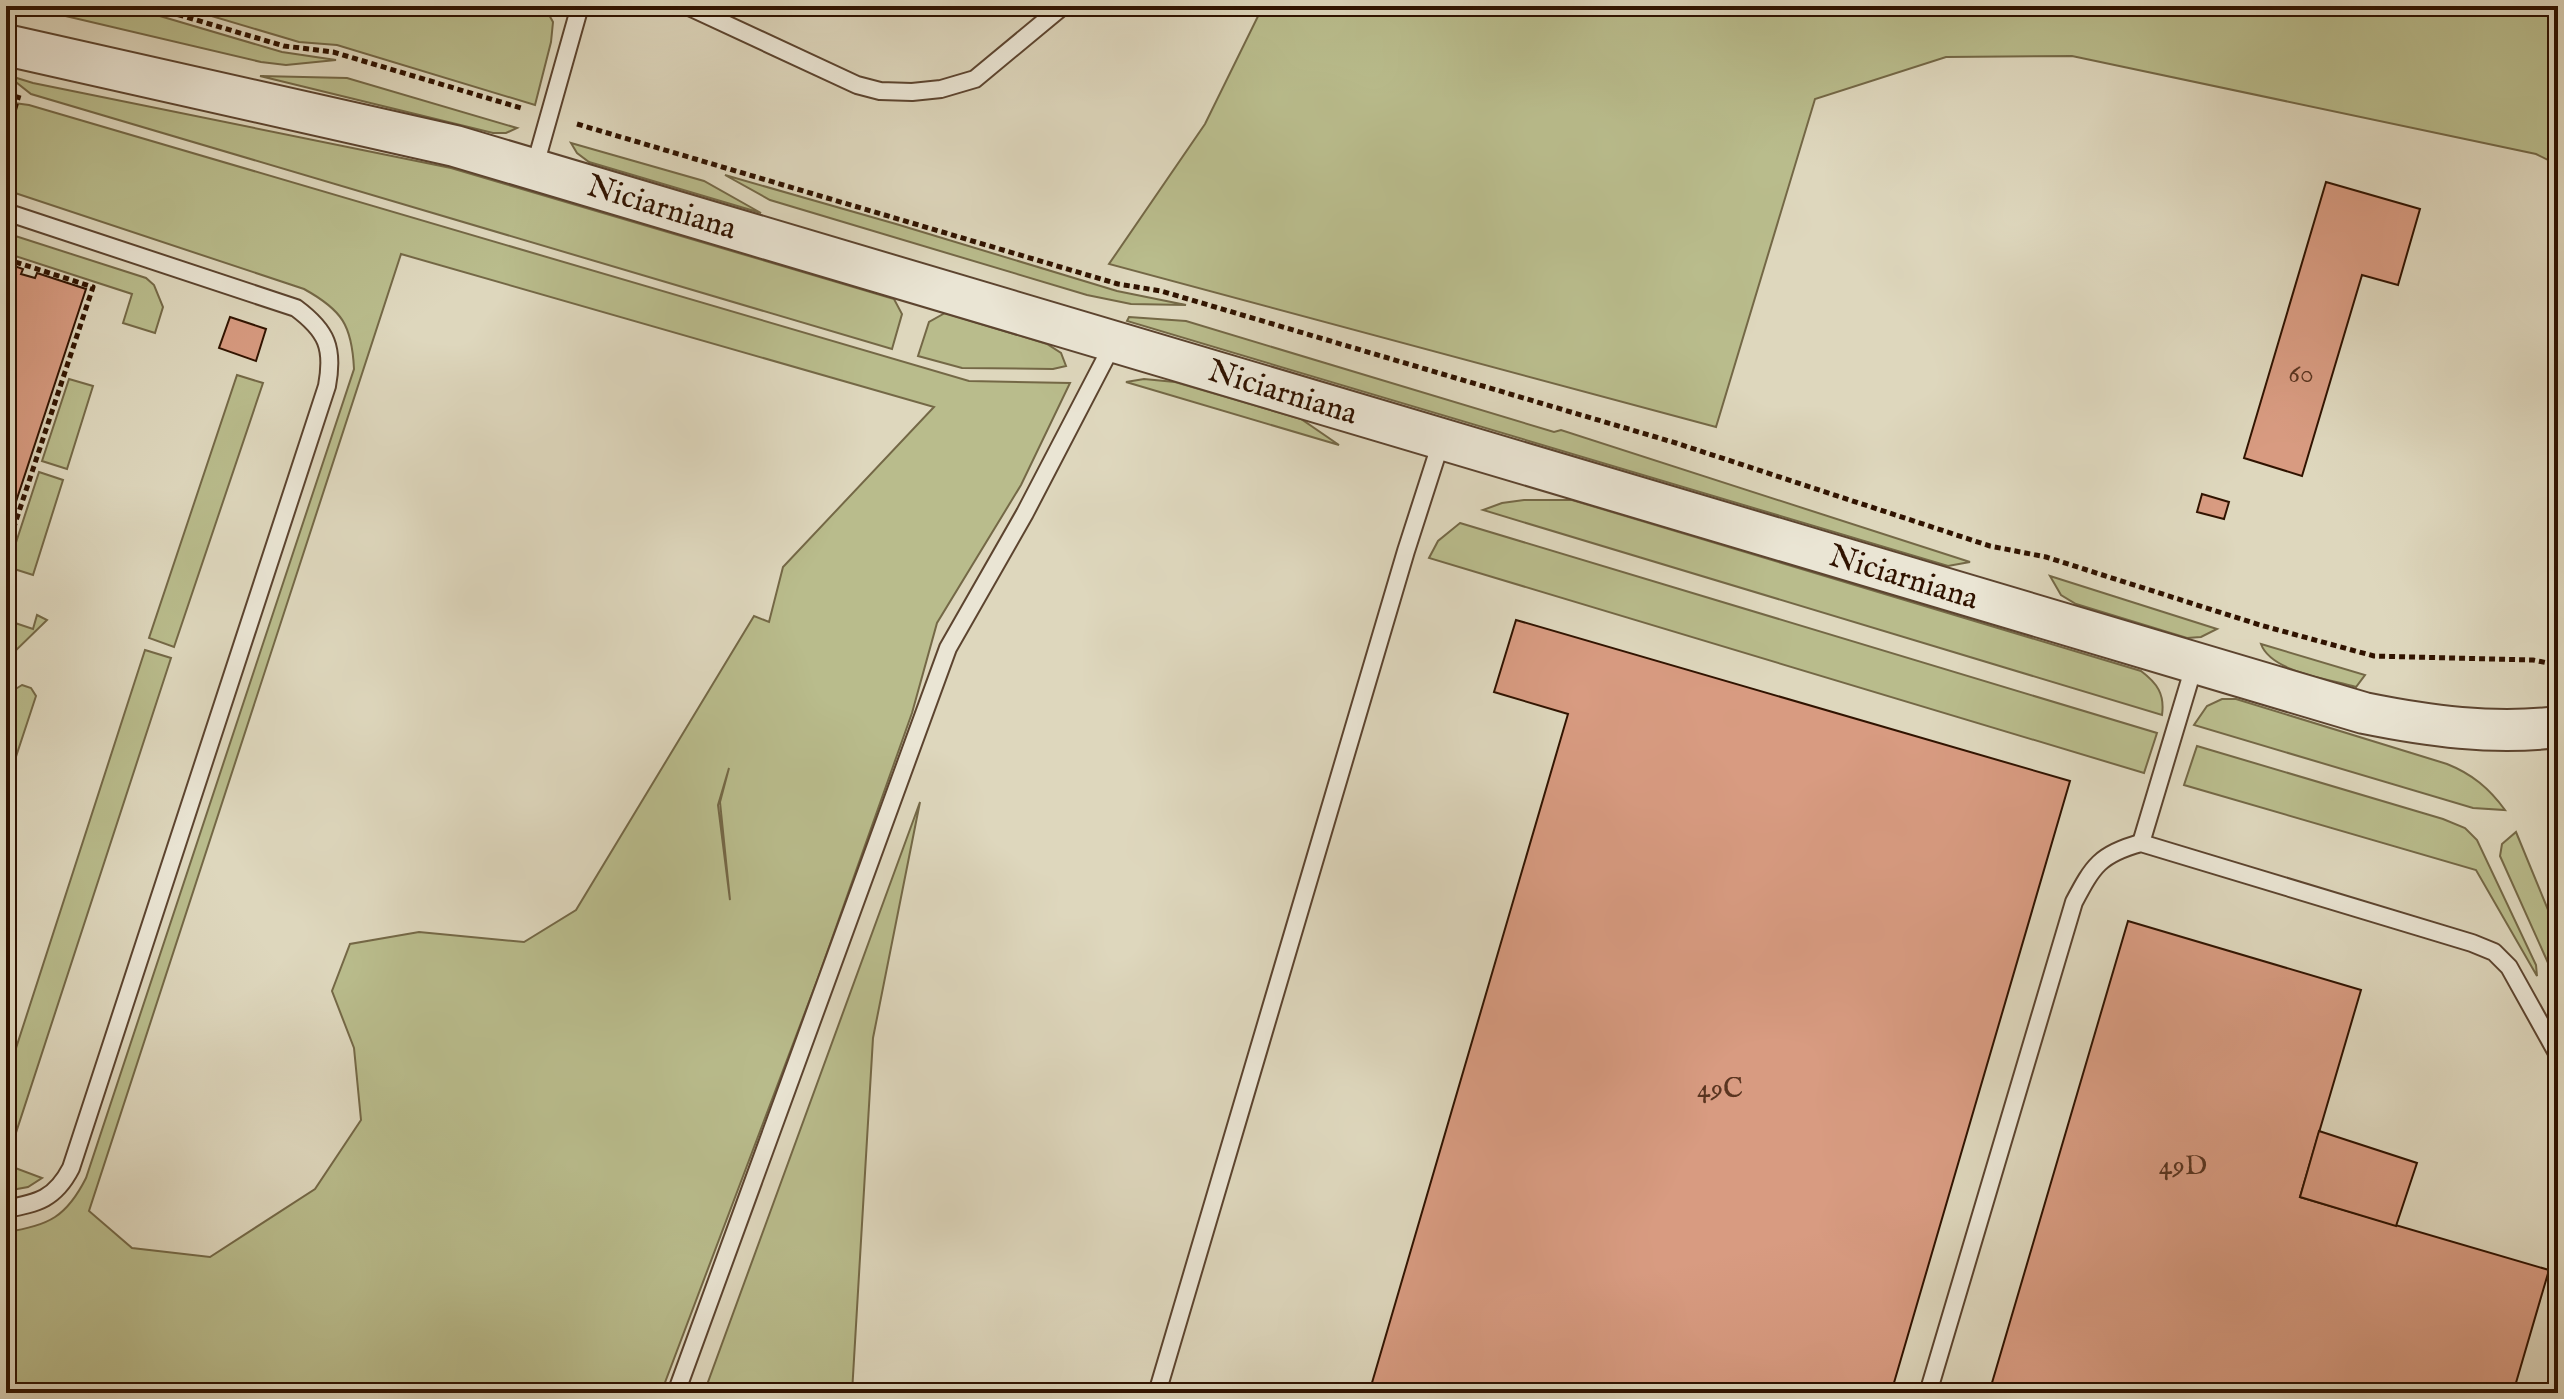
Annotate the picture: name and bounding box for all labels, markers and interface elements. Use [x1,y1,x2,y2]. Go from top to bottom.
street label: Niciarniana [582,166,741,251]
street label: Niciarniana [1203,351,1362,436]
house number: 60 [2288,357,2314,392]
street label: Niciarniana [1824,536,1983,621]
house number: 49C [1697,1072,1743,1107]
house number: 49D [2159,1149,2207,1184]

